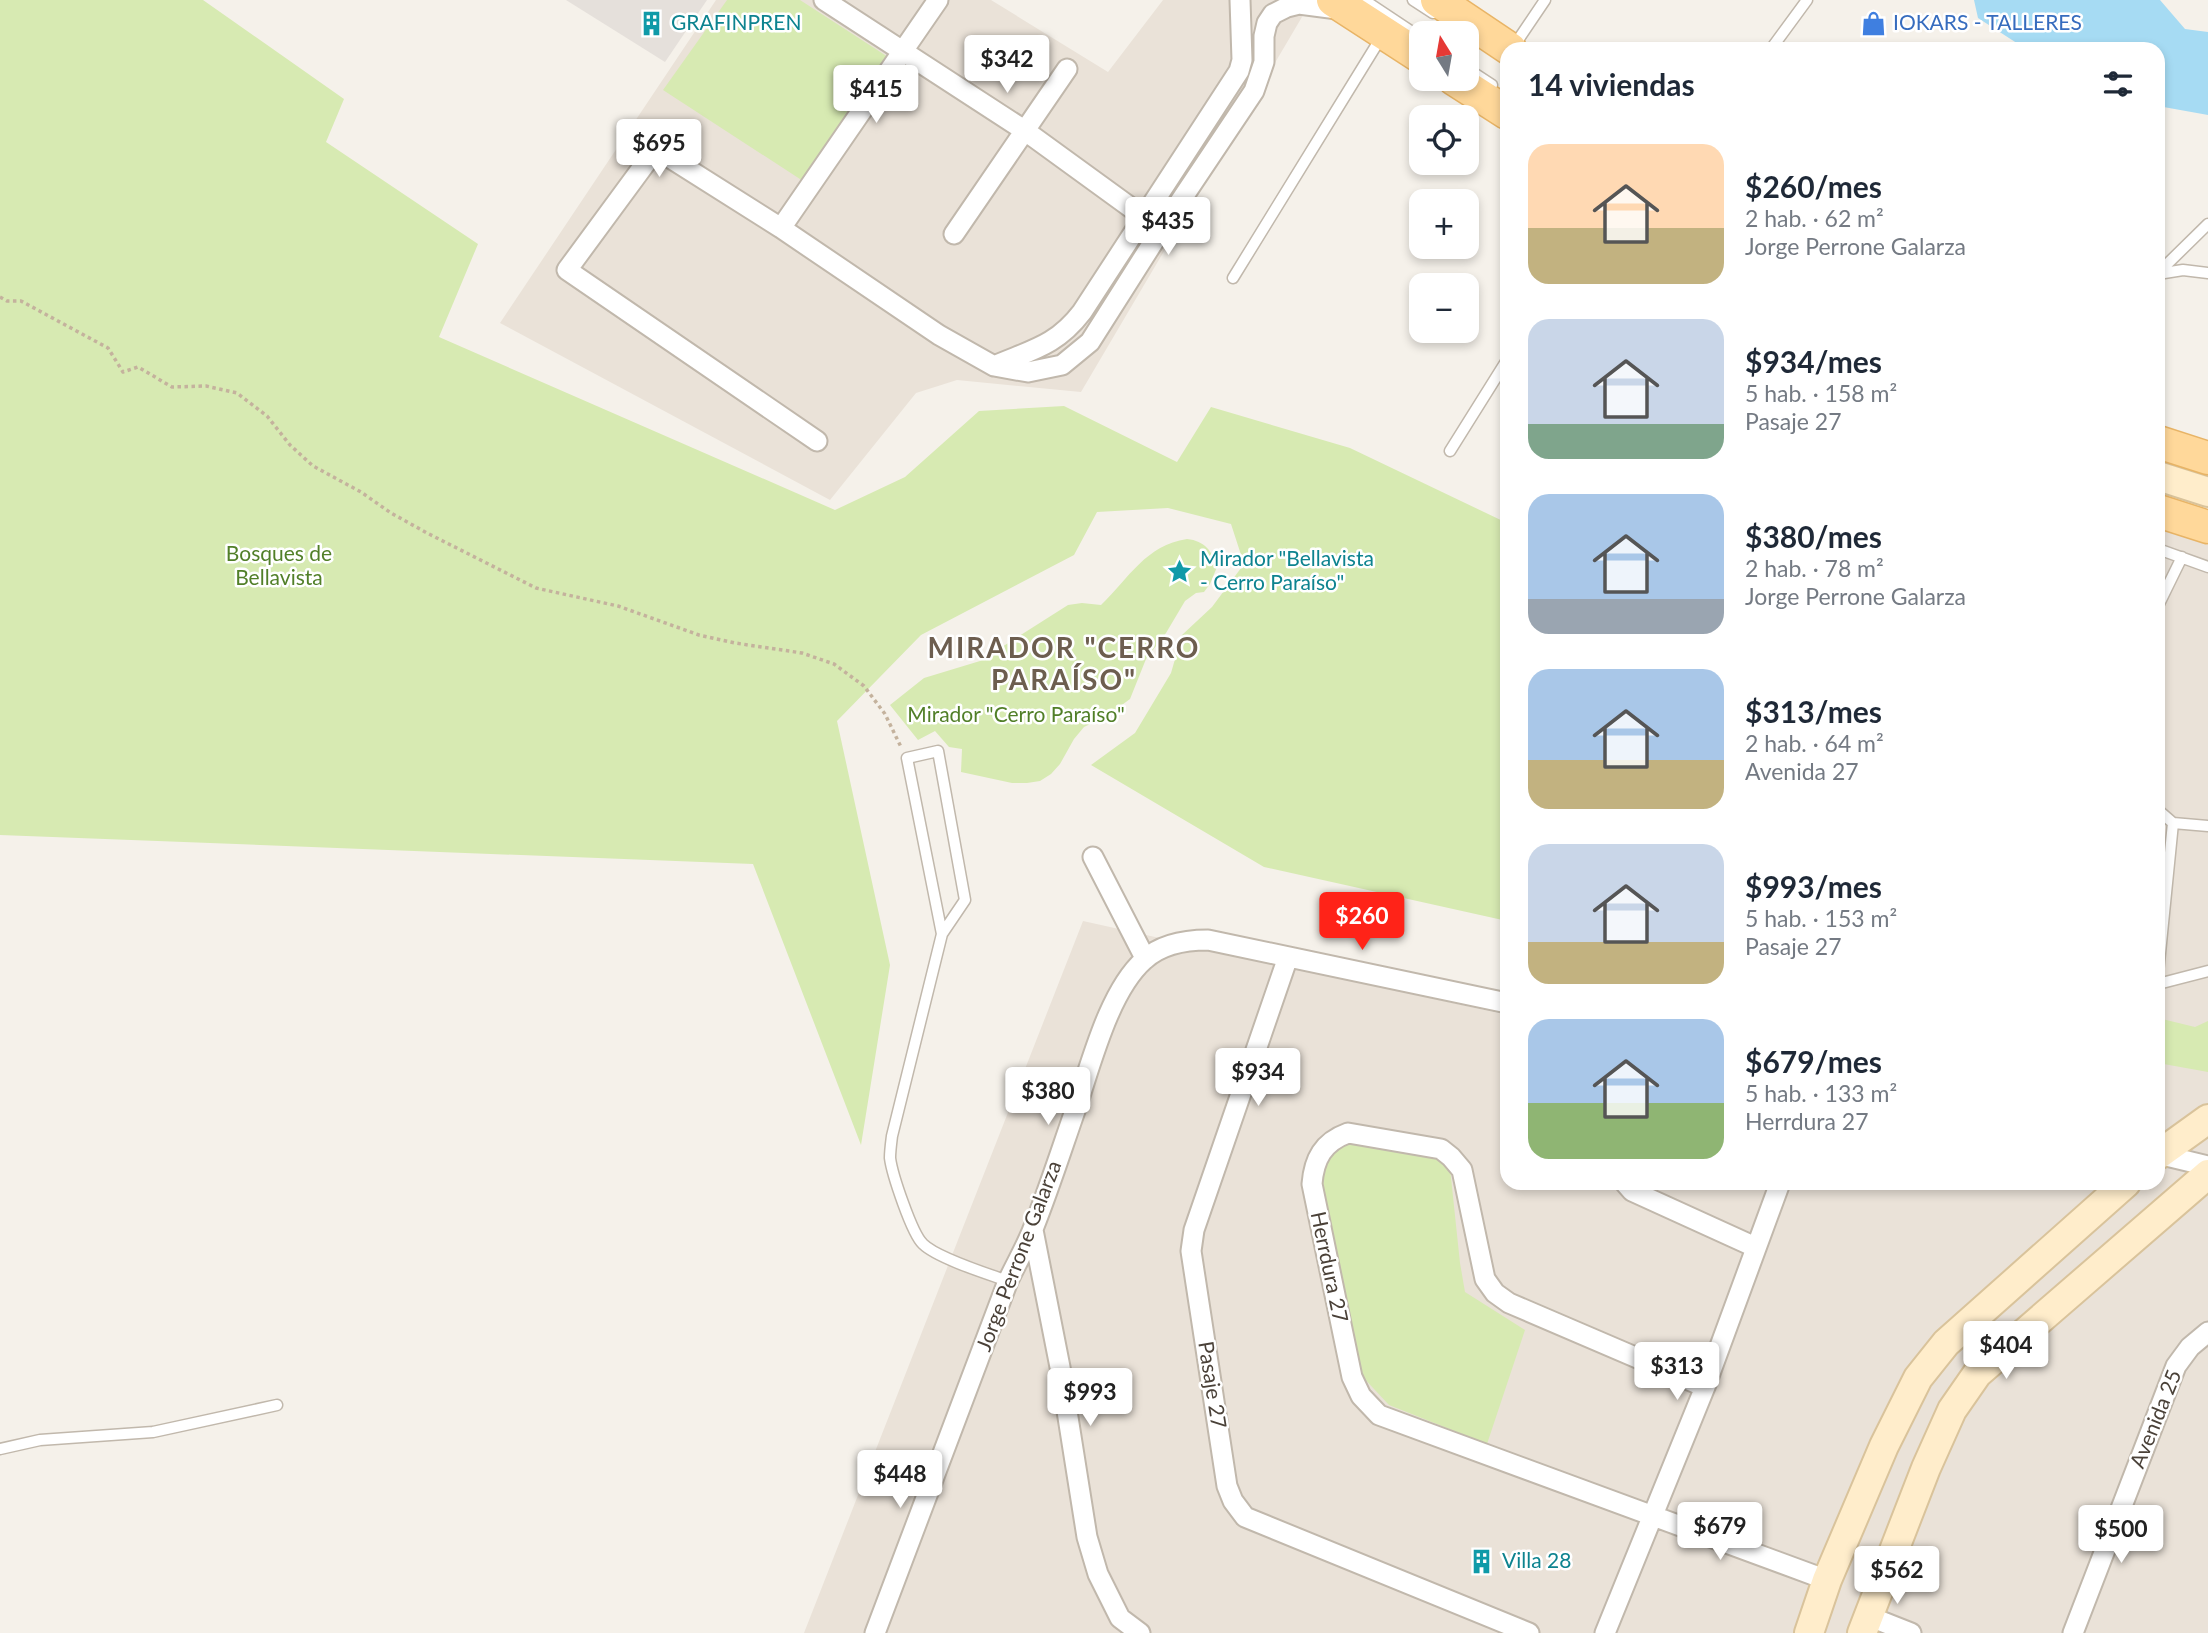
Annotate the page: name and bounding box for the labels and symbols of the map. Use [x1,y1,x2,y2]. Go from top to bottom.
building icon: GRAFINPREN [637,9,665,37]
place label: GRAFINPREN [671,9,801,34]
shop icon: IOKARS - TALLERES [1859,9,1887,37]
place label: IOKARS - TALLERES [1893,9,2082,34]
north arrow [1409,21,1479,91]
pin: $342 [966,36,1048,95]
pin: $415 [835,66,917,125]
pin: $695 [618,120,700,179]
pin: $435 [1127,198,1209,257]
park label: Bosques de Bellavista [226,540,332,589]
place label: Mirador "Bellavista - Cerro Paraíso" [1200,545,1374,594]
place icon: Mirador "Bellavista - Cerro Paraíso" [1166,557,1194,585]
district label: MIRADOR "CERRO PARAÍSO" [928,630,1201,696]
park label: Mirador "Cerro Paraíso" [907,701,1125,726]
pin: $260 [1321,892,1403,952]
pin: $934 [1217,1048,1299,1108]
pin: $380 [1007,1068,1089,1127]
street label: Jorge Perrone Galarza [970,1157,1065,1354]
street label: Herrdura 27 [1307,1209,1354,1324]
pin: $404 [1965,1322,2047,1381]
street label: Pasaje 27 [1194,1339,1233,1430]
pin: $313 [1636,1342,1718,1402]
street label: Avenida 25 [2124,1366,2186,1471]
pin: $993 [1049,1368,1131,1428]
pin: $448 [859,1450,941,1510]
pin: $679 [1679,1502,1761,1562]
pin: $500 [2080,1506,2162,1565]
pin: $562 [1856,1546,1938,1606]
building icon: Villa 28 [1468,1547,1496,1575]
place label: Villa 28 [1502,1547,1571,1572]

